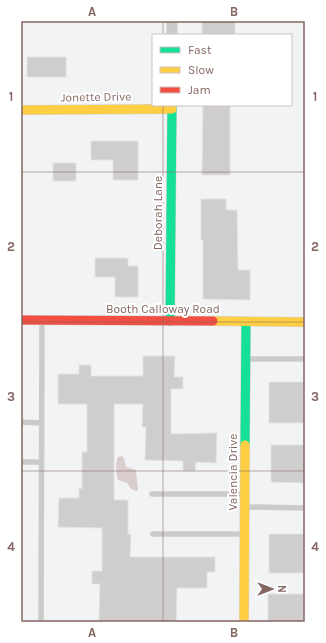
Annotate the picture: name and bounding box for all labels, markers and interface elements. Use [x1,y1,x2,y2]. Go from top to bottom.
text: A [88,4,96,19]
text: B [230,4,238,19]
legend [152,34,292,106]
text: Fast [188,43,212,57]
text: Slow [188,63,214,77]
text: Jam [188,83,211,97]
text: 1 [9,89,13,104]
street label: Jonette Drive [60,89,132,105]
text: 1 [313,89,317,104]
street label: Deborah Lane [151,176,165,250]
text: 2 [7,239,15,254]
text: 2 [311,239,319,254]
street label: Booth Calloway Road [106,302,220,316]
text: 3 [7,389,15,404]
text: 3 [311,389,319,404]
street label: Valencia Drive [226,434,240,511]
text: 4 [7,539,15,554]
text: 4 [311,539,319,554]
north arrow [252,569,292,609]
text: N [275,585,288,593]
text: A [88,625,96,640]
text: B [230,625,238,640]

